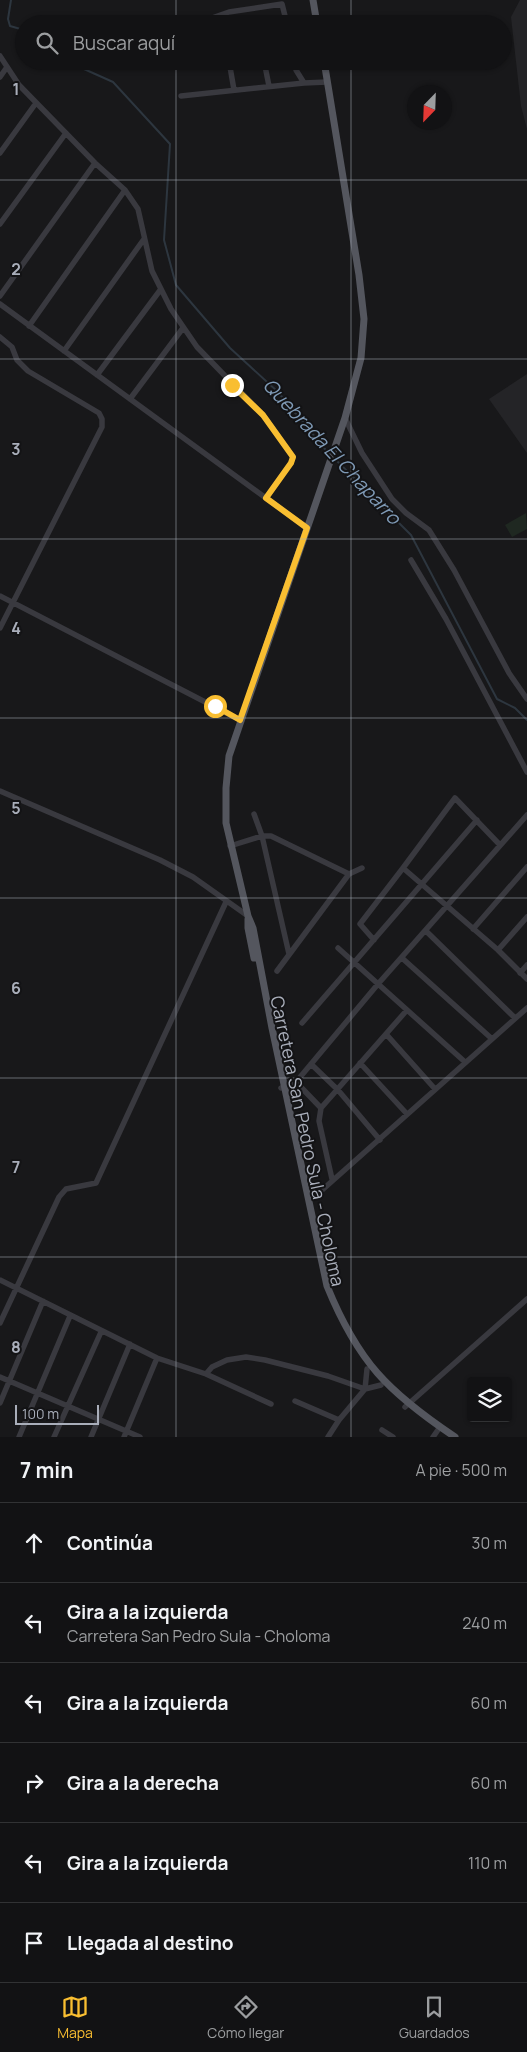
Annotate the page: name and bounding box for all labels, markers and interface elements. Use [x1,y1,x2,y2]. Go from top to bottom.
search box [15,15,512,70]
icon: search [33,29,61,57]
text: Buscar aquí [73,30,175,56]
text: 1 [12,78,20,100]
north arrow [407,85,452,130]
text: 2 [11,258,21,280]
water label: Quebrada El Chaparro [257,372,408,531]
route end [221,374,244,397]
text: 3 [11,438,21,460]
text: 4 [11,617,21,639]
route start [204,695,227,718]
text: 5 [11,797,21,819]
text: 6 [11,977,21,999]
street label: Carretera San Pedro Sula - Choloma [265,994,351,1288]
text: 7 [12,1156,20,1178]
text: 8 [11,1336,21,1358]
map controls [467,1377,512,1422]
button: layers [467,1377,512,1422]
scale bar [15,1402,99,1425]
text: 100 m [22,1404,59,1423]
text: 7 min [20,1456,73,1484]
text: A pie · 500 m [416,1459,507,1481]
icon: ahead [20,1529,48,1557]
text: Continúa [67,1530,153,1556]
text: 30 m [472,1532,507,1554]
text: Gira a la izquierda [67,1599,228,1625]
icon: left [20,1609,48,1637]
text: 240 m [462,1612,507,1634]
text: Carretera San Pedro Sula - Choloma [67,1625,330,1647]
icon: left [20,1689,48,1717]
text: Gira a la izquierda [67,1690,228,1716]
text: 60 m [471,1692,507,1714]
icon: right [20,1769,48,1797]
text: Gira a la derecha [67,1770,219,1796]
text: 60 m [471,1772,507,1794]
icon: left [20,1849,48,1877]
text: Gira a la izquierda [67,1850,228,1876]
text: 110 m [468,1852,507,1874]
icon: arrive [20,1929,48,1957]
text: Llegada al destino [67,1930,234,1956]
tab: Mapa [57,1993,93,2042]
tab: Cómo llegar [207,1993,284,2042]
tab: Guardados [399,1993,470,2042]

